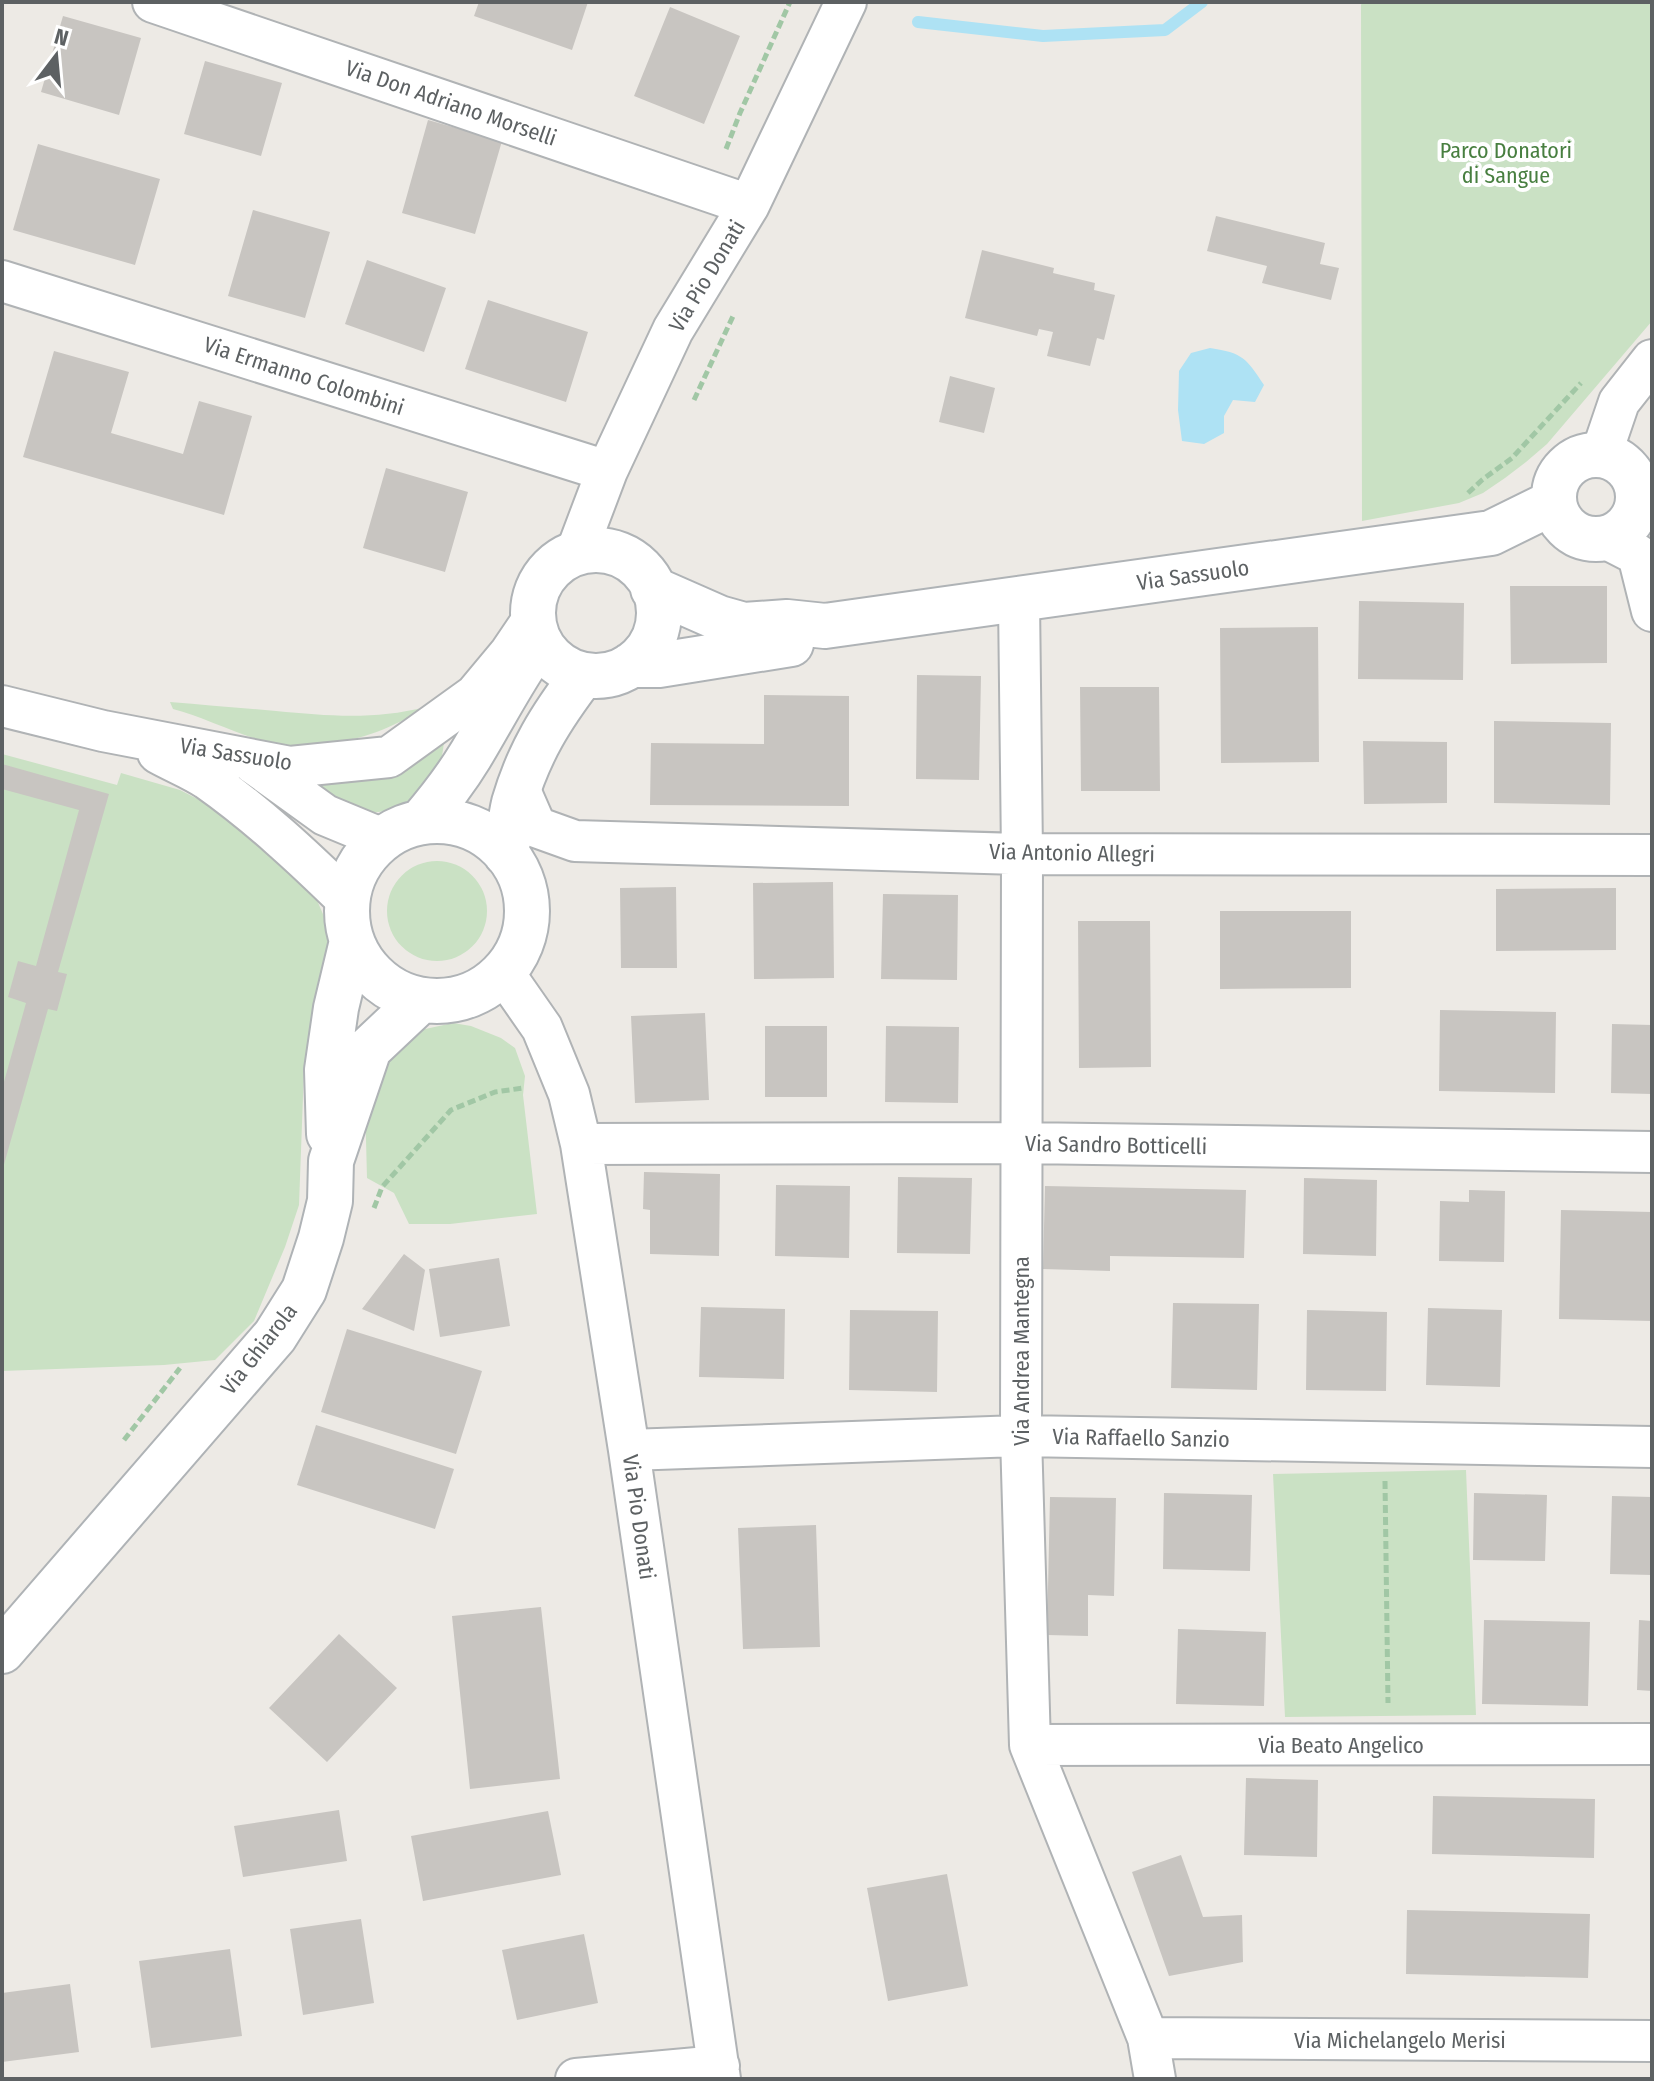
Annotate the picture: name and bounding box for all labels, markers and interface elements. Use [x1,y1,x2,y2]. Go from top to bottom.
north arrow [16,16,96,96]
text: N [51,22,71,52]
street label: Via Don Adriano Morselli [342,54,560,152]
park label: Parco Donatori di Sangue [1440,137,1572,189]
street label: Via Pio Donati [663,215,751,337]
street label: Via Ermanno Colombini [200,331,408,421]
street label: Via Sassuolo [1135,554,1251,596]
street label: Via Sassuolo [178,732,294,776]
street label: Via Antonio Allegri [989,838,1155,868]
street label: Via Sandro Botticelli [1025,1130,1207,1160]
street label: Via Andrea Mantegna [1008,1256,1035,1446]
street label: Via Ghiarola [215,1298,303,1400]
street label: Via Raffaello Sanzio [1052,1423,1230,1453]
street label: Via Pio Donati [617,1453,661,1581]
street label: Via Beato Angelico [1258,1732,1424,1759]
street label: Via Michelangelo Merisi [1294,2027,1506,2054]

